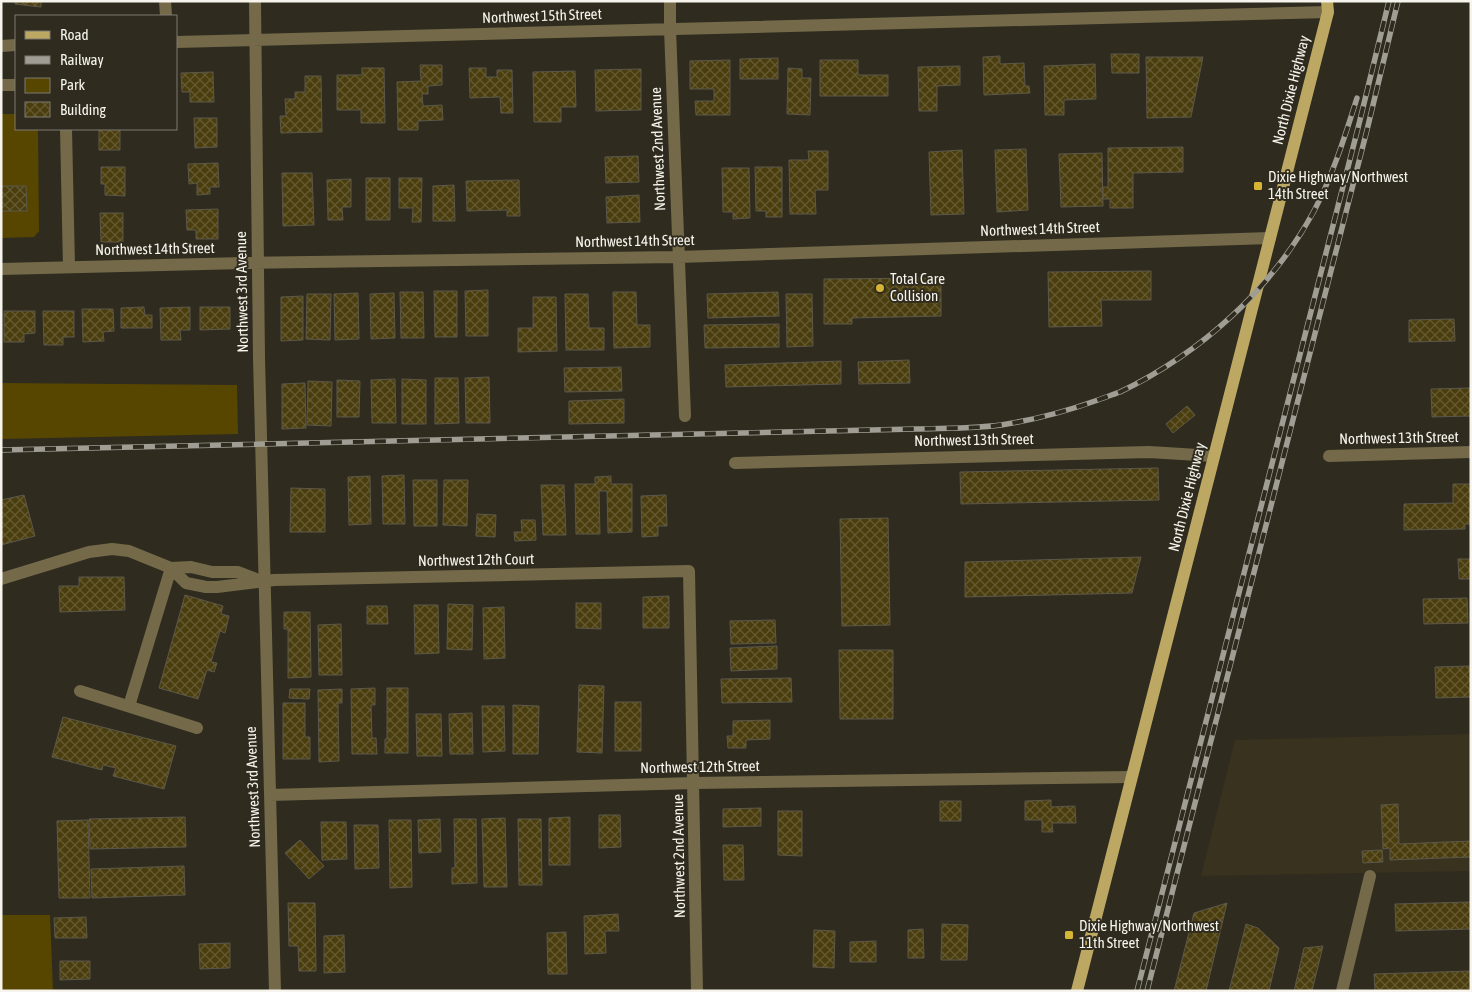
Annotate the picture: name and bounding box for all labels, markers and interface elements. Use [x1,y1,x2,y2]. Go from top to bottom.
street label: Northwest 15th Street [482,5,602,26]
legend [15,15,178,130]
text: Road [60,26,89,43]
street label: North Dixie Highway [1269,34,1312,146]
text: Railway [60,51,104,68]
text: Park [60,76,85,93]
street label: Northwest 2nd Avenue [647,87,668,211]
text: Building [60,101,106,118]
place label: Dixie Highway/Northwest 14th Street [1268,168,1408,202]
marker: Dixie Highway/Northwest 14th Street [1252,180,1264,192]
street label: Northwest 14th Street [980,218,1100,239]
street label: Northwest 3rd Avenue [232,231,251,353]
street label: Northwest 14th Street [575,231,695,250]
street label: Northwest 14th Street [95,239,215,258]
place label: Total Care Collision [890,270,945,304]
marker: Total Care Collision [874,282,886,294]
street label: Northwest 13th Street [1339,428,1459,447]
street label: Northwest 13th Street [914,430,1034,449]
street label: North Dixie Highway [1165,441,1208,553]
street label: Northwest 12th Court [418,550,534,569]
street label: Northwest 3rd Avenue [242,726,263,848]
street label: Northwest 12th Street [640,757,760,776]
street label: Northwest 2nd Avenue [669,794,688,918]
place label: Dixie Highway/Northwest 11th Street [1079,917,1219,951]
marker: Dixie Highway/Northwest 11th Street [1063,929,1075,941]

